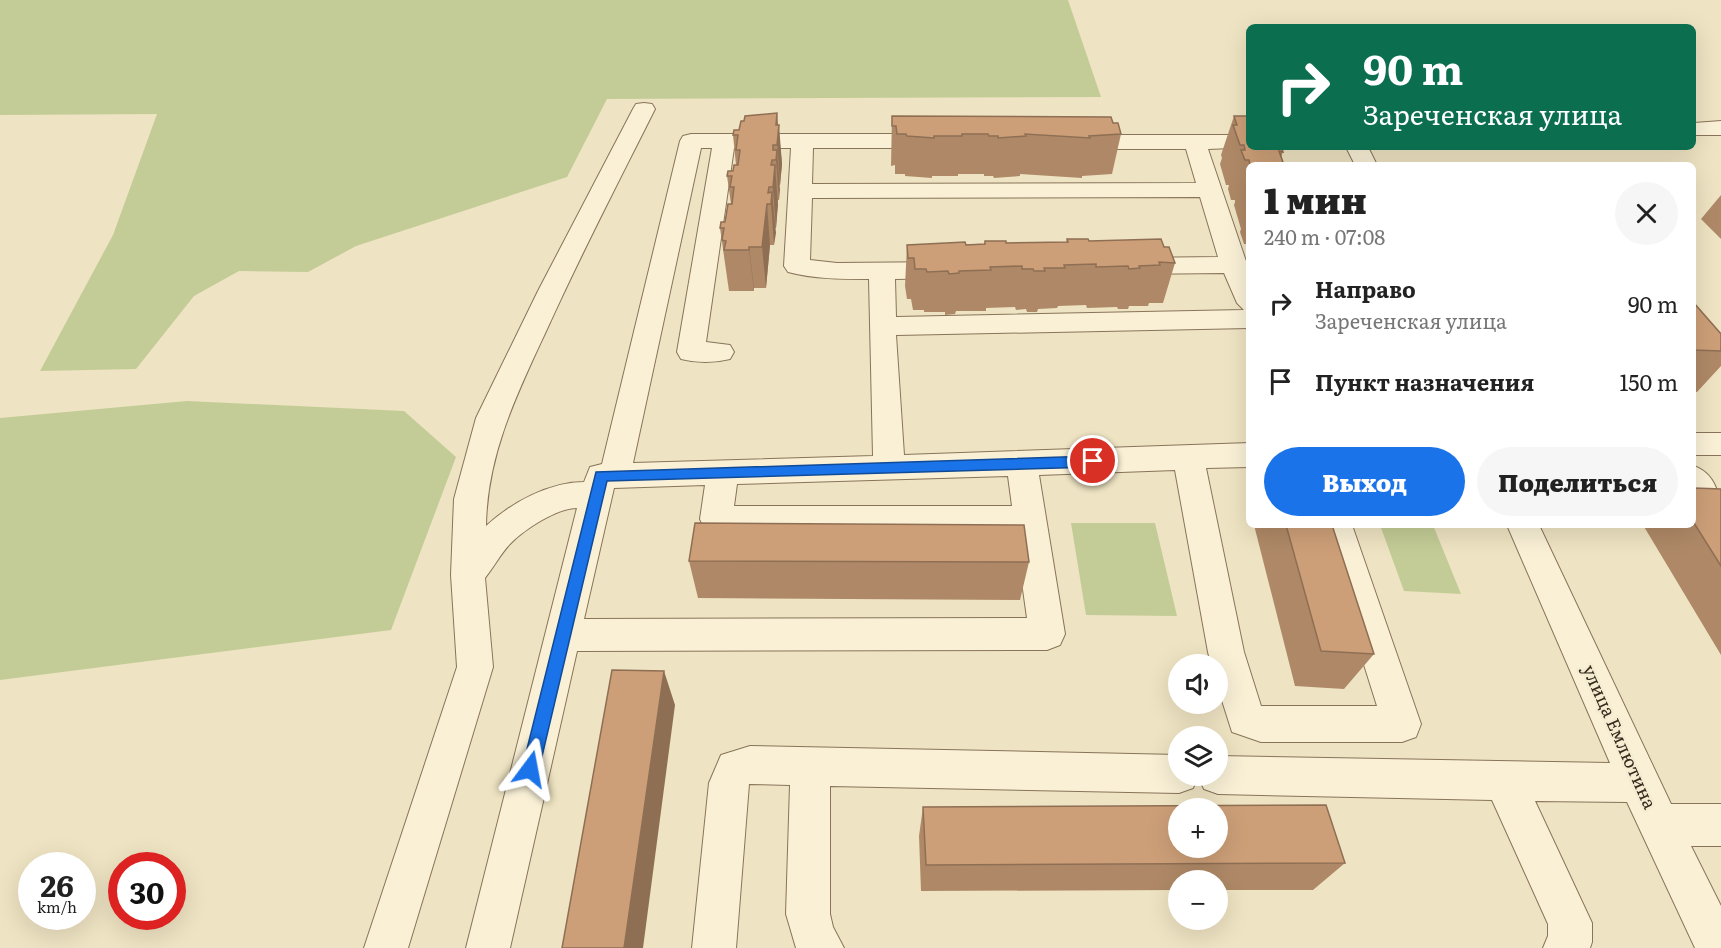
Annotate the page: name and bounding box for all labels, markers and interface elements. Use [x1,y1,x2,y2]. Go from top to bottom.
text: 90 m [1363,36,1463,98]
icon: right [1264,48,1342,126]
text: Зареченская улица [1363,93,1622,133]
text: 1 мин [1264,172,1367,225]
button: close [1615,182,1678,245]
text: 240 m · 07:08 [1264,221,1385,251]
text: Направо [1315,272,1416,305]
icon: right [1264,287,1297,320]
text: 90 m [1628,287,1678,320]
text: Зареченская улица [1315,305,1507,335]
icon: arrive [1264,365,1297,398]
text: Пункт назначения [1315,365,1534,398]
text: 150 m [1619,365,1678,398]
pin [1067,435,1118,486]
icon: arrive [1076,444,1109,477]
button: Выход [1264,447,1465,516]
button: Поделиться [1477,447,1678,516]
map controls [1168,654,1228,930]
button: sound [1168,654,1228,714]
street label: улица Емлютина [1576,660,1664,813]
button: layers [1168,726,1228,786]
position arrow [498,737,562,801]
button: + [1168,798,1228,858]
speed limit sign: 30 [108,852,186,930]
text: 26 [40,862,74,906]
button: − [1168,870,1228,930]
text: km/h [37,895,77,918]

